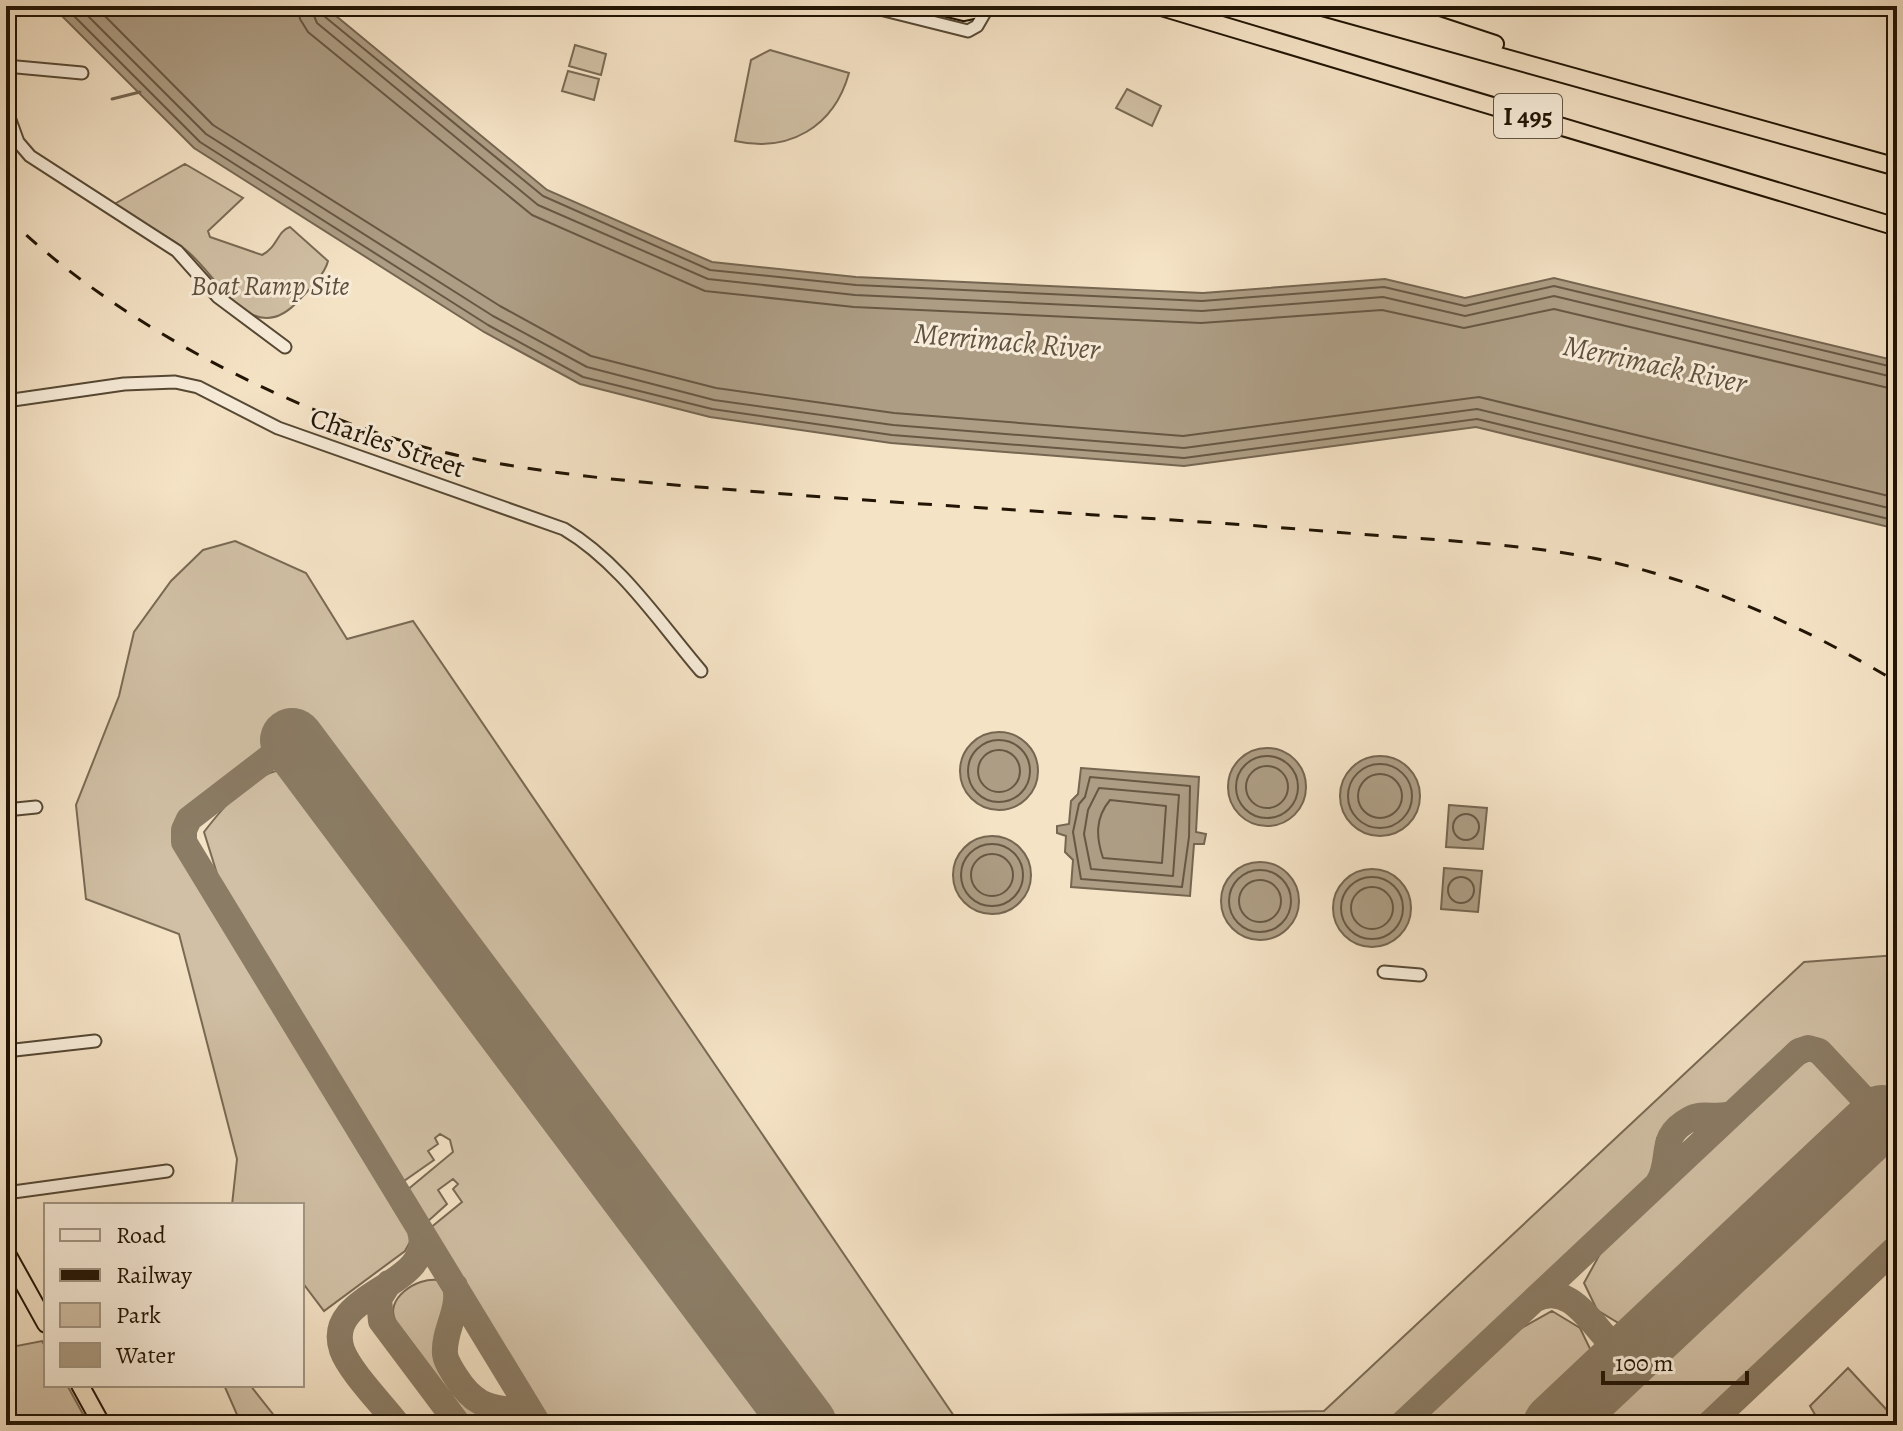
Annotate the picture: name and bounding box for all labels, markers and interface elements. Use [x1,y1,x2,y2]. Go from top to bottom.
road number: I 495 [1494,94,1562,138]
park label: Boat Ramp Site [191,267,349,305]
water label: Merrimack River [912,313,1103,369]
water label: Merrimack River [1560,325,1752,403]
street label: Charles Street [305,399,470,487]
legend [44,1203,304,1387]
text: Road [116,1219,166,1251]
text: Railway [116,1259,192,1291]
text: Park [116,1299,161,1331]
scale bar [1603,1335,1747,1385]
text: Water [115,1339,176,1371]
text: 100 m [1615,1347,1674,1379]

